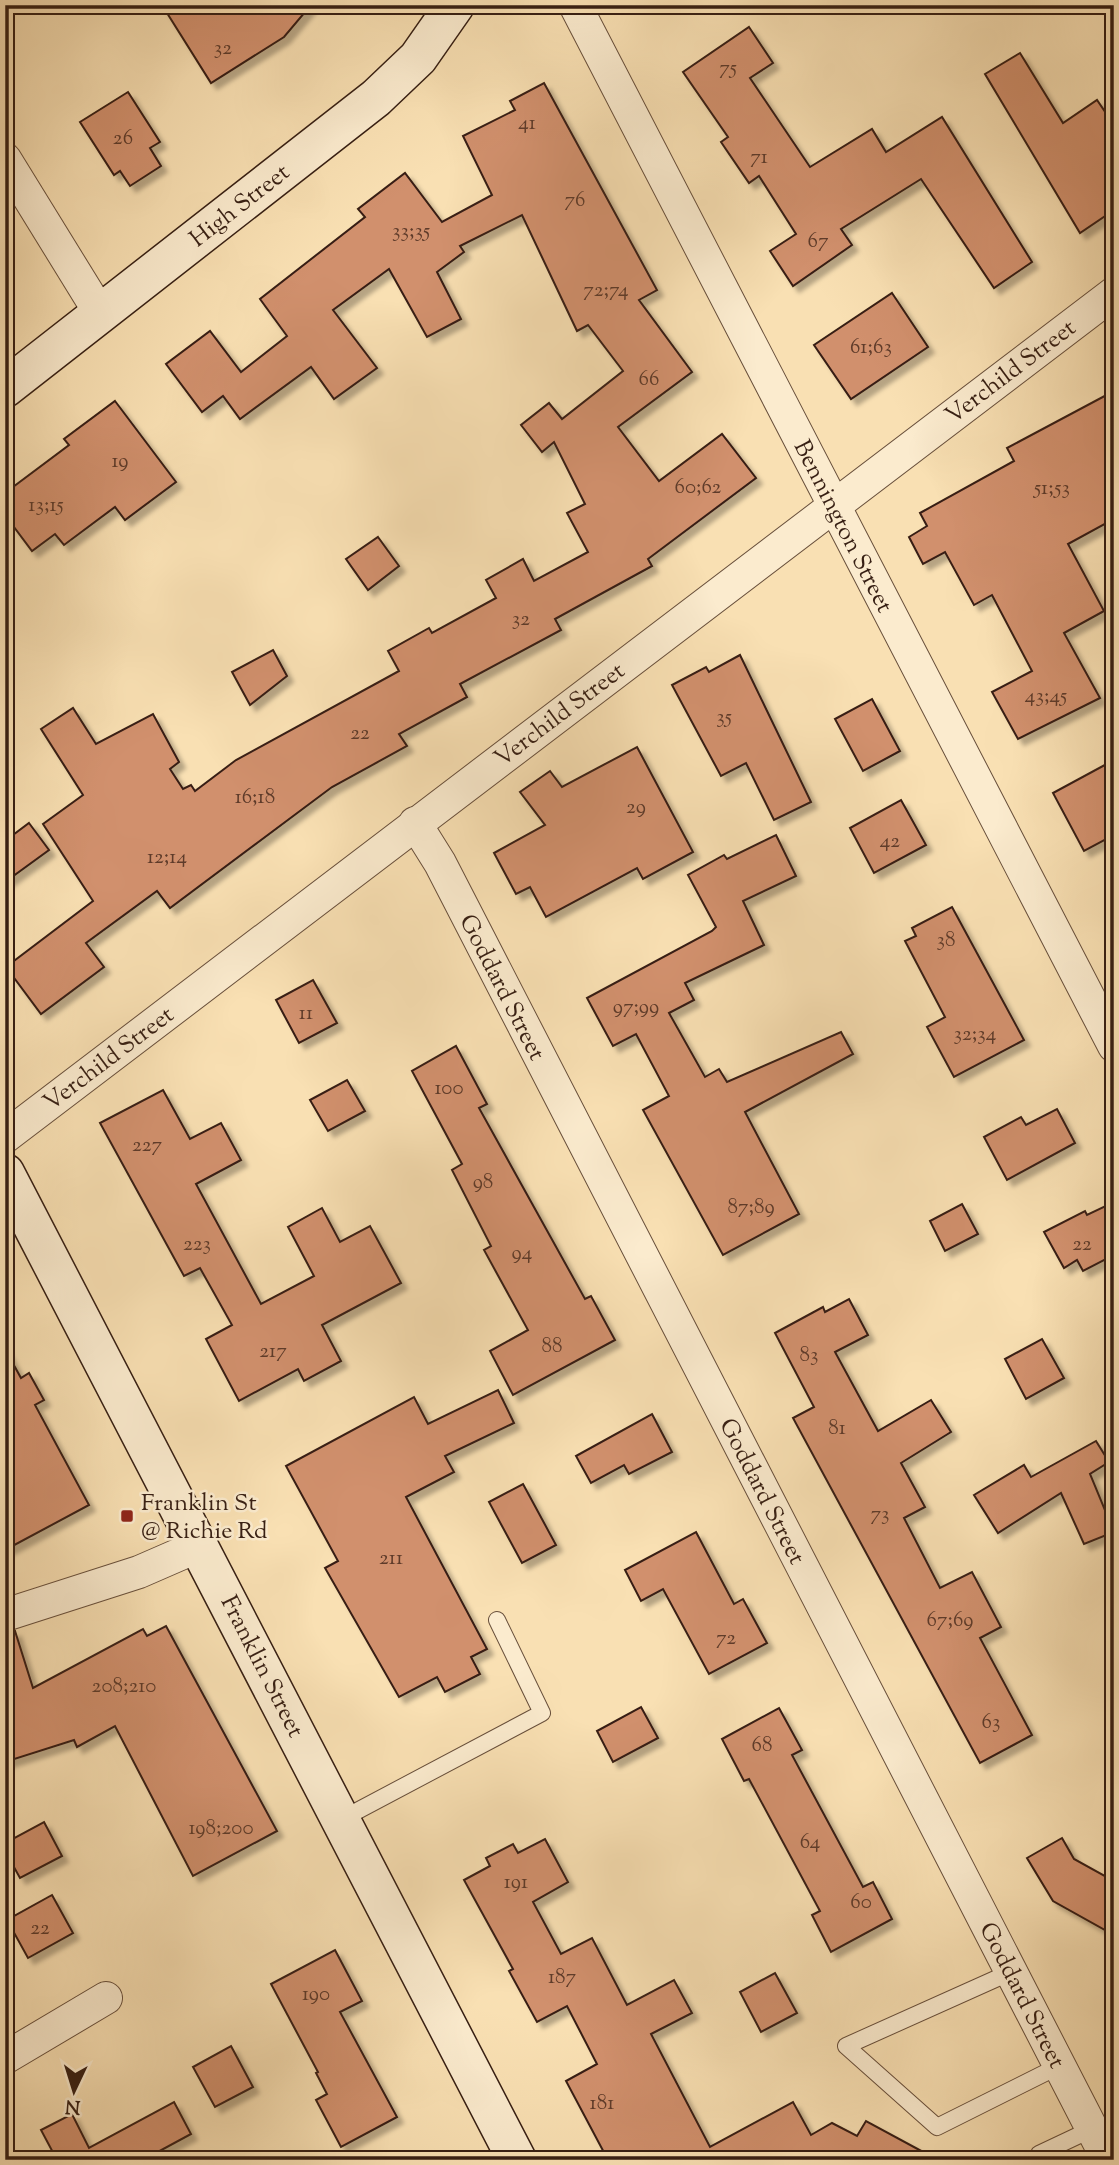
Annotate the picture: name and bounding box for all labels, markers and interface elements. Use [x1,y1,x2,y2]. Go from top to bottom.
house number: 32 [214,34,232,64]
house number: 75 [719,54,737,84]
house number: 41 [518,109,536,139]
house number: 26 [113,124,133,154]
house number: 71 [750,143,768,173]
street label: High Street [183,157,297,256]
house number: 76 [565,186,585,216]
house number: 33;35 [392,217,430,247]
house number: 67 [808,227,829,257]
house number: 72;74 [583,276,629,306]
street label: Verchild Street [939,312,1084,433]
house number: 61;63 [850,333,892,363]
house number: 66 [639,365,659,395]
street label: Bennington Street [784,435,900,619]
house number: 19 [111,447,129,477]
house number: 60;62 [675,473,722,503]
house number: 51;53 [1033,474,1070,504]
house number: 13;15 [28,491,64,521]
house number: 32 [512,605,530,635]
street label: Verchild Street [488,655,633,776]
house number: 43;45 [1025,682,1067,712]
house number: 35 [716,703,732,733]
house number: 22 [350,719,370,749]
house number: 16;18 [235,783,275,813]
house number: 29 [626,793,646,823]
house number: 42 [880,827,900,857]
house number: 12;14 [147,843,187,873]
street label: Goddard Street [450,909,553,1067]
house number: 38 [937,926,955,956]
house number: 97;99 [613,993,659,1023]
street label: Verchild Street [37,999,182,1120]
house number: 11 [299,999,313,1029]
house number: 32;34 [954,1020,996,1050]
house number: 100 [434,1074,464,1104]
house number: 227 [132,1131,163,1161]
house number: 98 [473,1168,493,1198]
house number: 87;89 [727,1193,775,1223]
house number: 223 [183,1230,211,1260]
house number: 22 [1072,1230,1092,1260]
house number: 94 [512,1239,532,1269]
house number: 88 [542,1332,563,1362]
house number: 217 [259,1337,287,1367]
house number: 83 [800,1341,818,1371]
street label: Goddard Street [710,1413,813,1571]
house number: 81 [828,1414,846,1444]
place label: Franklin St @ Richie Rd [141,1487,268,1549]
house number: 73 [870,1500,890,1530]
marker: Franklin St @ Richie Rd [119,1508,135,1524]
house number: 211 [379,1544,403,1574]
street label: Franklin Street [211,1590,312,1744]
house number: 67;69 [926,1606,974,1636]
house number: 72 [716,1624,736,1654]
house number: 208;210 [92,1672,156,1702]
house number: 63 [982,1708,1000,1738]
house number: 68 [752,1731,772,1761]
house number: 198;200 [188,1814,254,1844]
house number: 64 [800,1828,820,1858]
house number: 191 [504,1868,528,1898]
house number: 60 [850,1888,872,1918]
house number: 22 [30,1914,50,1944]
street label: Goddard Street [970,1917,1073,2075]
house number: 187 [548,1963,577,1993]
house number: 190 [302,1980,330,2010]
north arrow [38,2056,108,2126]
house number: 181 [590,2089,614,2119]
text: N [64,2091,81,2119]

